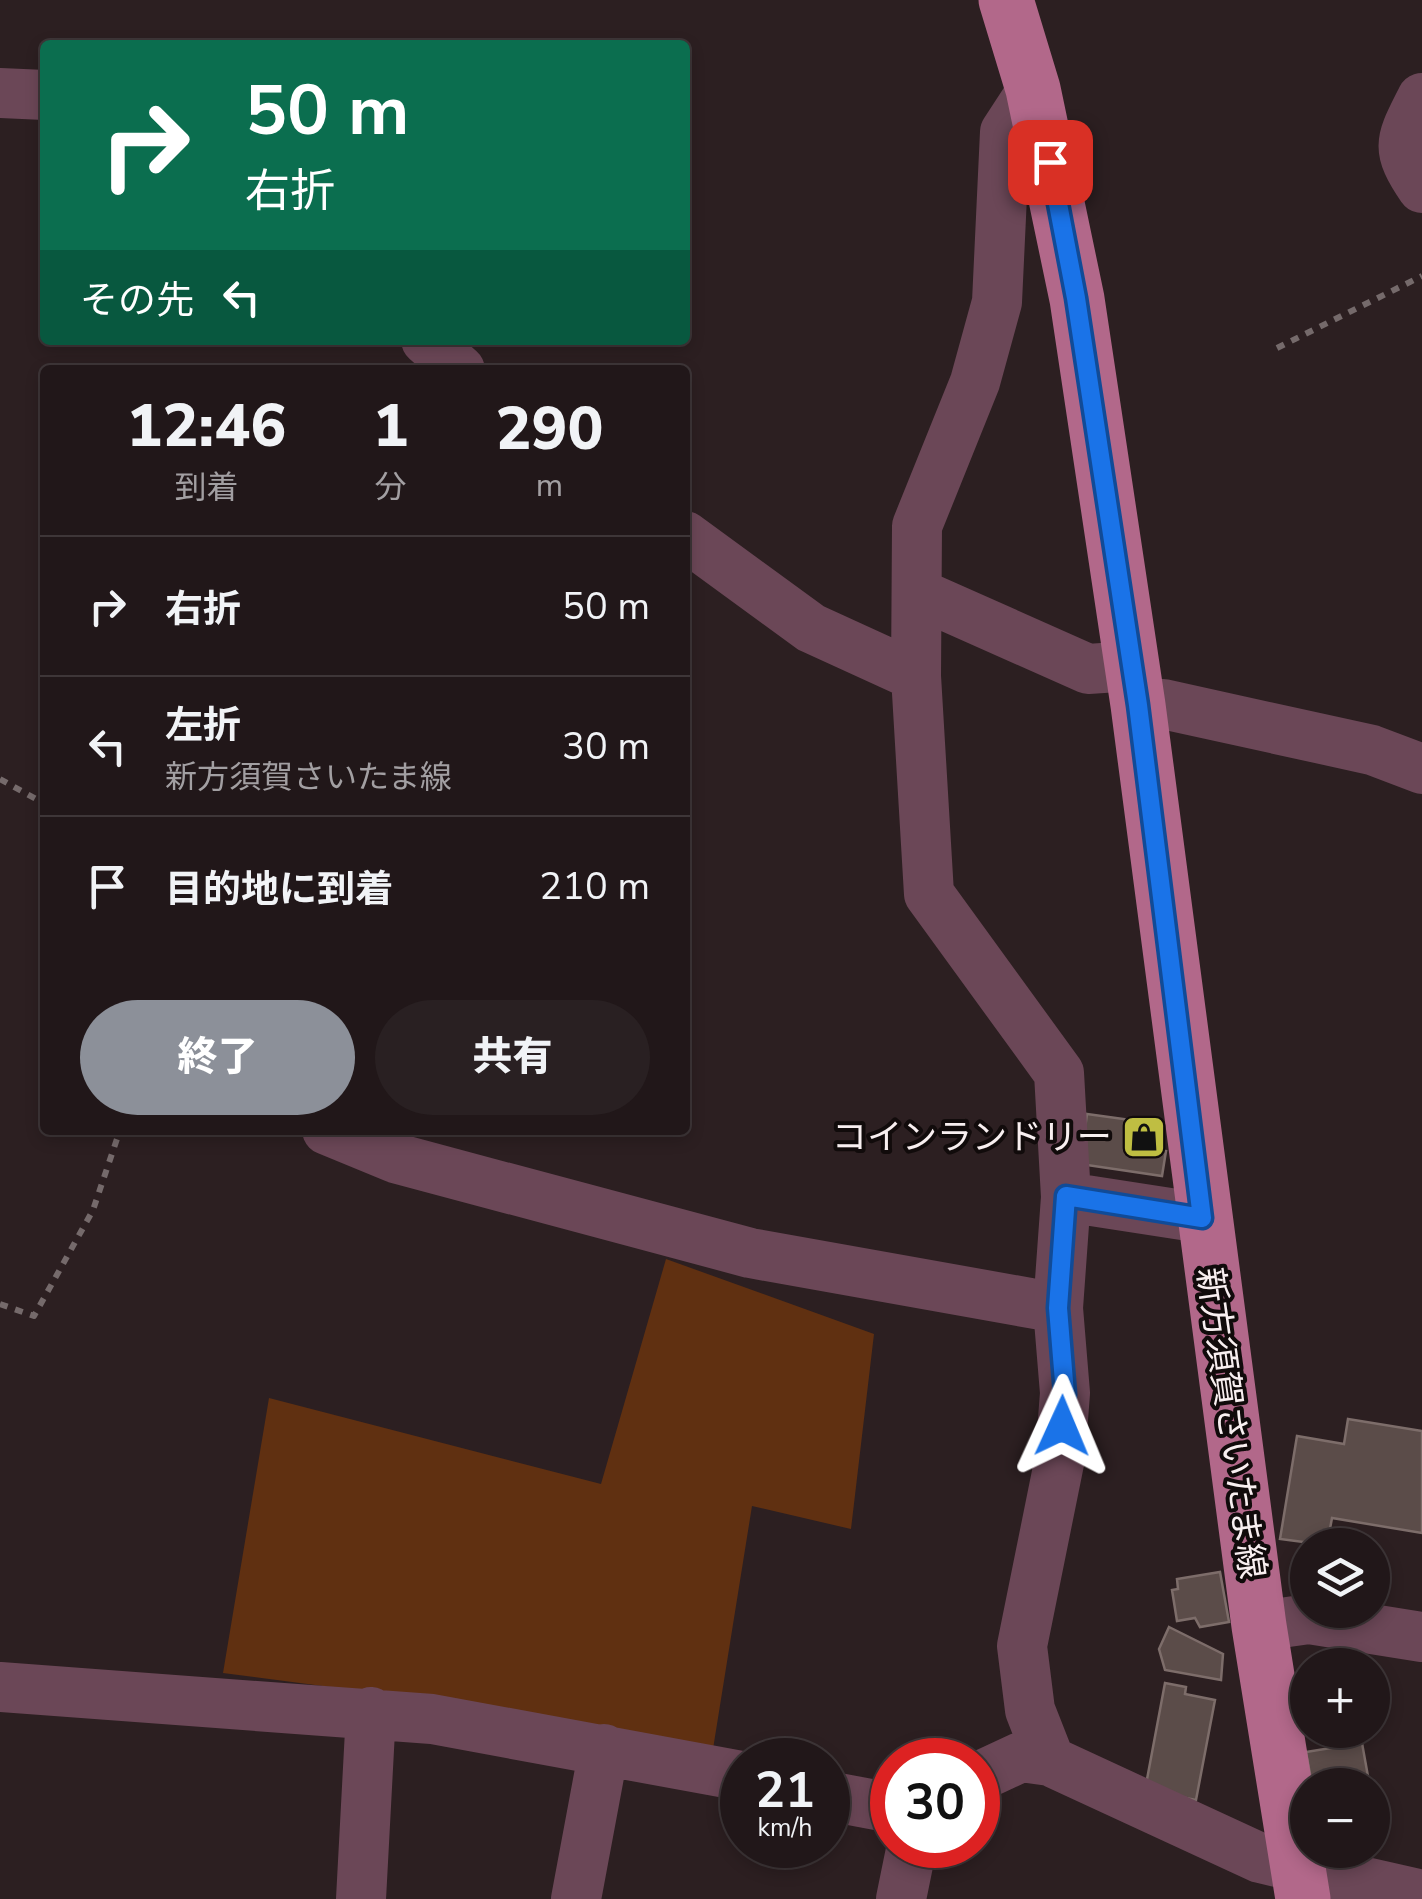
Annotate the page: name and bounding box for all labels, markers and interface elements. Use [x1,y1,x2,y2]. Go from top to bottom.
text: 50 m [245,63,409,159]
icon: right [80,80,210,210]
pin [1008,120,1093,205]
icon: arrive [1023,135,1078,190]
text: 右折 [245,161,335,222]
icon: left [214,270,269,325]
text: その先 [80,275,194,326]
text: 12:46 [127,385,286,467]
text: 1 [373,385,409,467]
text: 290 [495,388,603,470]
text: m [536,464,563,507]
text: 到着 [174,466,238,509]
text: 分 [375,466,407,509]
icon: right [80,579,135,634]
text: 50 m [562,581,650,632]
text: 右折 [165,584,241,635]
text: 左折 [165,700,241,751]
icon: left [80,719,135,774]
text: 30 m [562,721,650,772]
text: 新方須賀さいたま線 [165,756,452,799]
icon: arrive [80,859,135,914]
text: 210 m [539,861,650,912]
text: 目的地に到着 [165,864,393,915]
button: 終了 [80,1000,355,1115]
button: 共有 [375,1000,650,1115]
place label: コインランドリー [832,1114,1112,1161]
shop icon: コインランドリー [1121,1114,1167,1160]
street label: 新方須賀さいたま線 [1186,1264,1276,1582]
position arrow [1010,1374,1114,1478]
map controls [1290,1528,1390,1868]
button: layers [1290,1528,1390,1628]
button: + [1290,1648,1390,1748]
speed limit sign: 30 [870,1738,1000,1868]
text: 21 [755,1756,815,1825]
button: − [1290,1768,1390,1868]
text: km/h [757,1811,813,1845]

